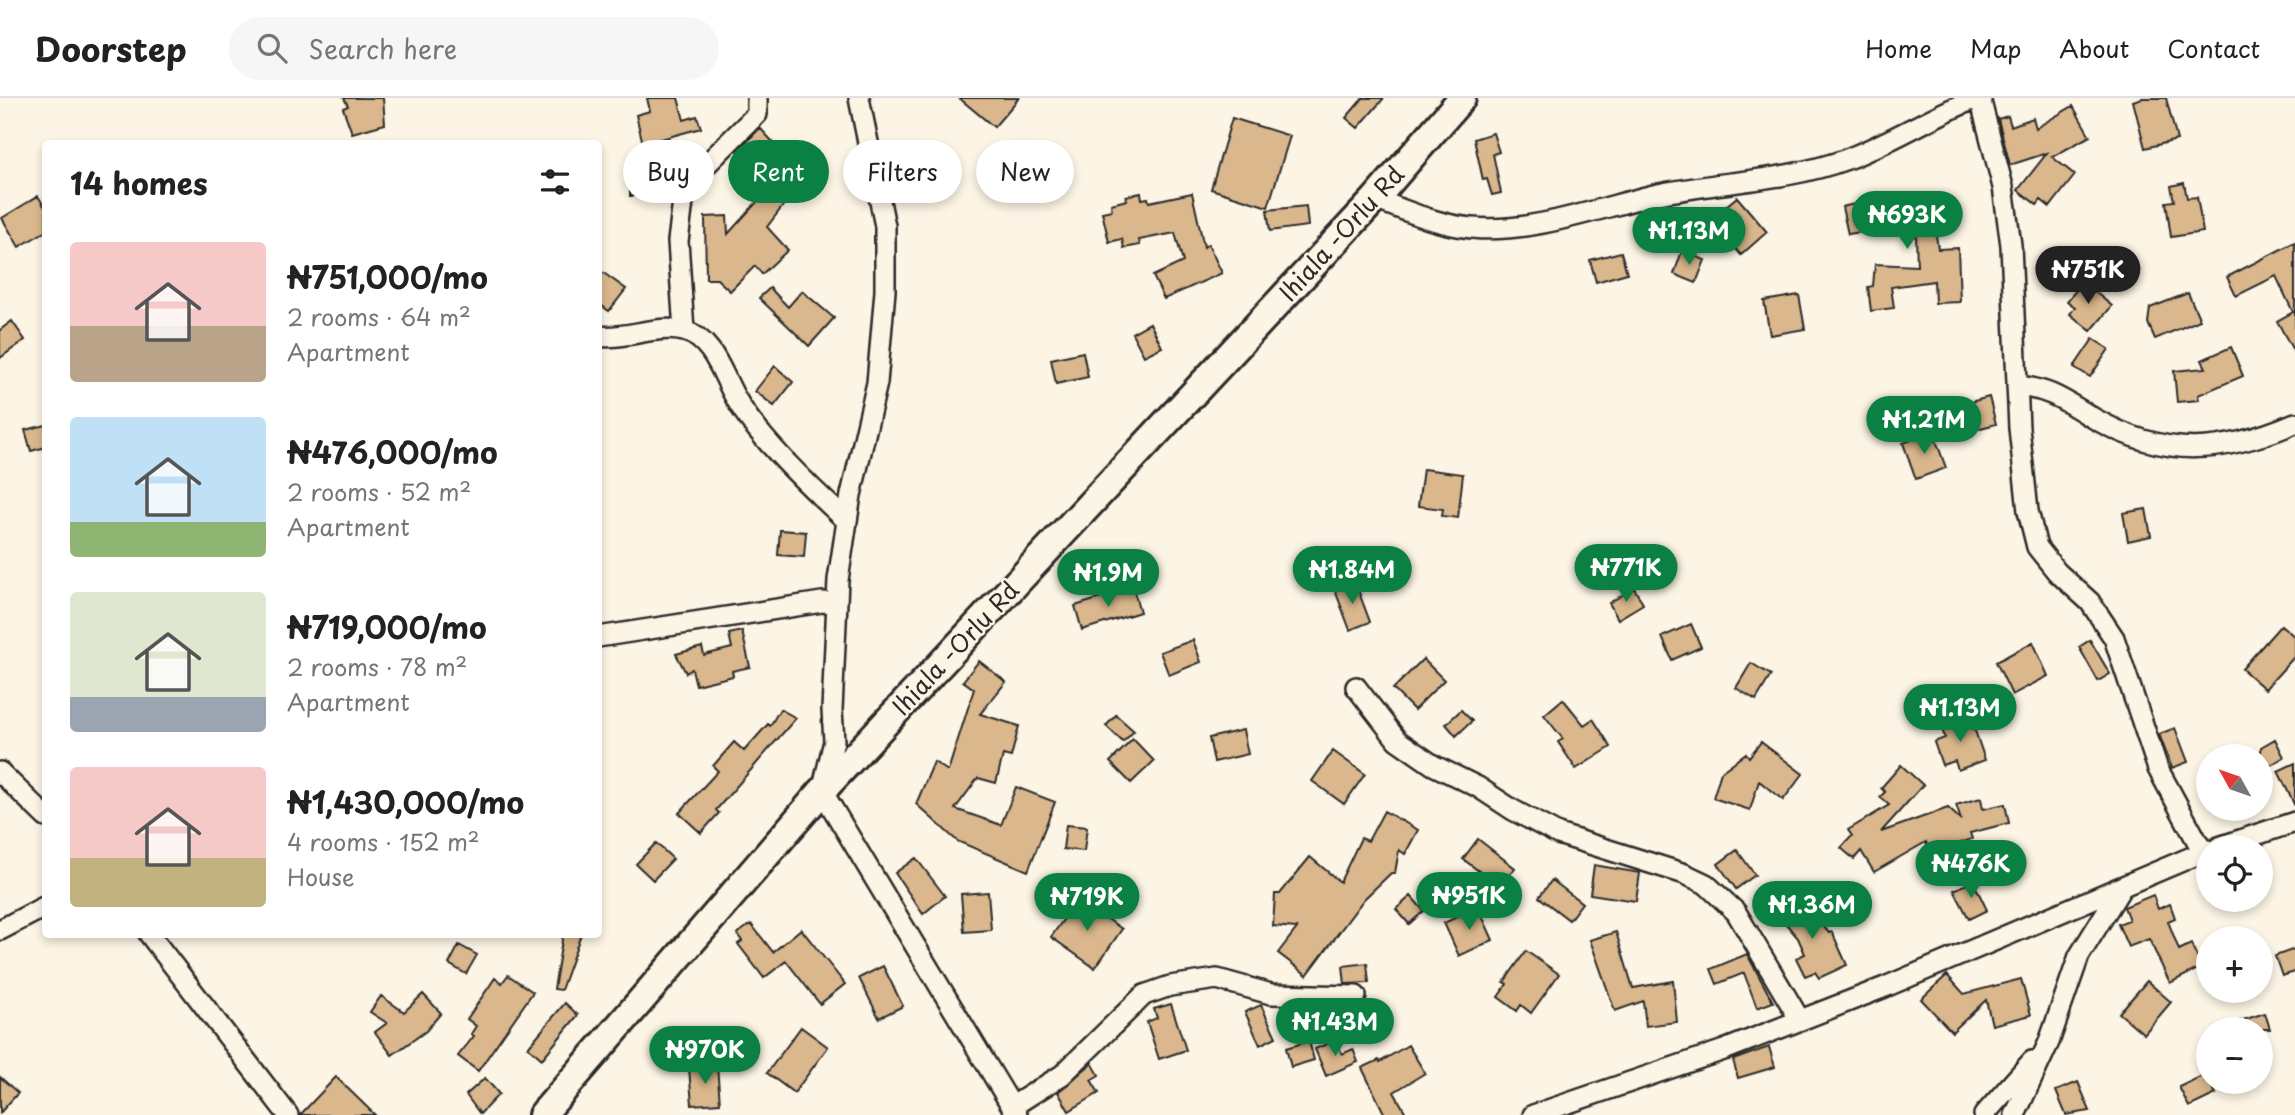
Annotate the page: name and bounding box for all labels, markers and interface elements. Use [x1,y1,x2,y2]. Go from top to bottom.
search box [229,17,719,80]
text: Doorstep [35,23,187,73]
icon: search [253,29,291,67]
text: Search here [309,29,457,68]
text: Home [1865,30,1932,66]
text: Map [1970,30,2021,66]
text: About [2059,30,2129,66]
text: Contact [2167,30,2260,66]
chip: Buy [623,140,714,203]
chip: Rent [728,140,829,203]
chip: Filters [843,140,962,203]
chip: New [976,140,1074,203]
street label: Ihiala -Orlu Rd [1270,156,1412,309]
text: 14 homes [70,160,208,205]
icon: filters [536,163,574,201]
pin: ₦693K [1858,192,1956,251]
text: ₦693K [1868,196,1946,231]
pin: ₦1.13M [1632,208,1746,267]
text: ₦1.13M [1648,212,1730,247]
pin: ₦751K [2039,246,2137,306]
text: ₦751K [2051,251,2125,286]
text: ₦751,000/mo [287,254,488,299]
icon: home [126,270,210,354]
text: 2 rooms · 64 m² [287,299,471,334]
text: Apartment [287,334,410,369]
pin: ₦1.21M [1867,396,1981,456]
text: ₦1.21M [1882,401,1966,436]
text: ₦476,000/mo [287,429,498,474]
icon: home [126,445,210,529]
text: 2 rooms · 52 m² [287,474,471,509]
text: Apartment [287,509,410,544]
pin: ₦771K [1577,545,1675,604]
pin: ₦1.84M [1295,546,1409,606]
text: ₦771K [1591,549,1661,584]
pin: ₦1.9M [1059,550,1157,609]
text: ₦1.84M [1309,551,1395,586]
text: ₦1.9M [1073,554,1143,589]
street label: Ihiala -Orlu Rd [883,572,1027,723]
text: ₦719,000/mo [287,604,487,649]
icon: home [126,620,210,704]
text: 2 rooms · 78 m² [287,649,467,684]
text: Apartment [287,684,410,719]
pin: ₦1.13M [1903,684,2017,744]
text: ₦1.13M [1919,689,2001,724]
north arrow [2196,744,2273,821]
map controls [2196,744,2273,1094]
text: ₦1,430,000/mo [287,779,524,824]
icon: home [126,795,210,879]
text: 4 rooms · 152 m² [287,824,480,859]
button: locate [2196,835,2273,912]
pin: ₦476K [1922,840,2020,900]
text: ₦476K [1932,845,2010,880]
text: House [287,859,354,894]
pin: ₦951K [1420,872,1518,932]
pin: ₦719K [1038,874,1136,933]
text: ₦951K [1432,877,1506,912]
text: ₦719K [1050,878,1124,913]
pin: ₦1.36M [1755,882,1869,941]
text: ₦1.36M [1768,886,1856,921]
button: + [2196,926,2273,1003]
pin: ₦1.43M [1278,998,1392,1058]
text: ₦1.43M [1292,1003,1378,1038]
button: − [2196,1017,2273,1094]
pin: ₦970K [656,1026,754,1086]
text: ₦970K [665,1031,745,1066]

